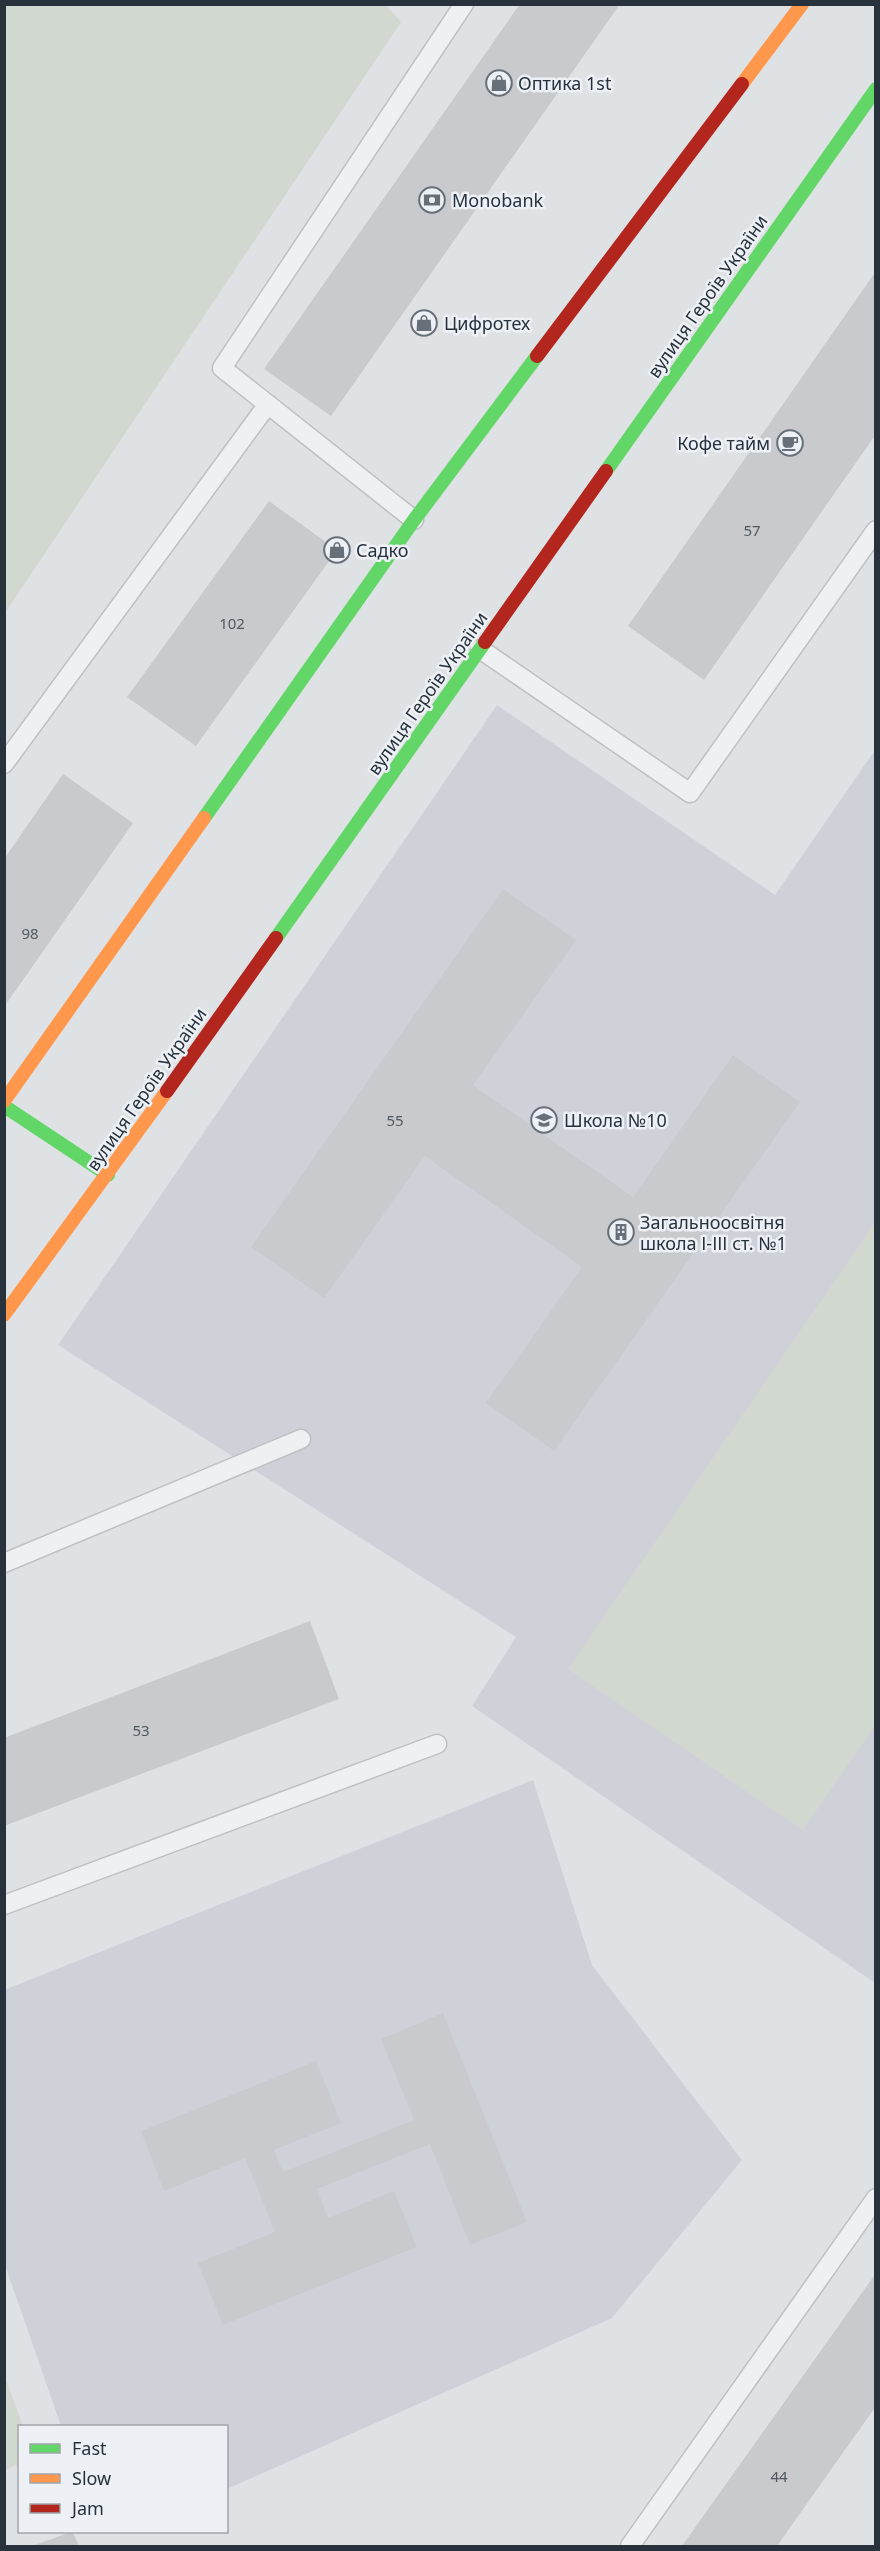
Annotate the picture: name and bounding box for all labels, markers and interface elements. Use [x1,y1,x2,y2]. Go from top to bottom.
shop icon: Оптика 1st [484,68,514,98]
place label: Оптика 1st [518,71,612,95]
bank icon: Monobank [417,185,447,215]
place label: Monobank [452,188,544,212]
street label: вулиця Героїв України [642,210,772,382]
shop icon: Цифротех [409,308,439,338]
place label: Цифротех [444,311,531,335]
cafe icon: Кофе тайм [775,428,805,458]
place label: Кофе тайм [677,431,770,455]
house number: 57 [743,520,761,540]
shop icon: Садко [322,535,352,565]
place label: Садко [356,538,408,562]
street label: вулиця Героїв України [362,607,492,779]
house number: 102 [219,613,245,633]
house number: 98 [21,923,39,943]
street label: вулиця Героїв України [81,1003,211,1175]
school or university icon: Школа №10 [529,1105,559,1135]
place label: Школа №10 [564,1108,667,1132]
house number: 55 [386,1110,404,1130]
place label: Загальноосвітня школа І-ІІІ ст. №1 [640,1210,787,1255]
building icon: Загальноосвітня школа І-ІІІ ст. №1 [606,1217,636,1247]
house number: 53 [132,1720,150,1740]
legend [18,2425,228,2533]
text: Fast [72,2436,107,2460]
text: Slow [72,2466,111,2490]
house number: 44 [770,2466,788,2486]
text: Jam [70,2496,104,2520]

